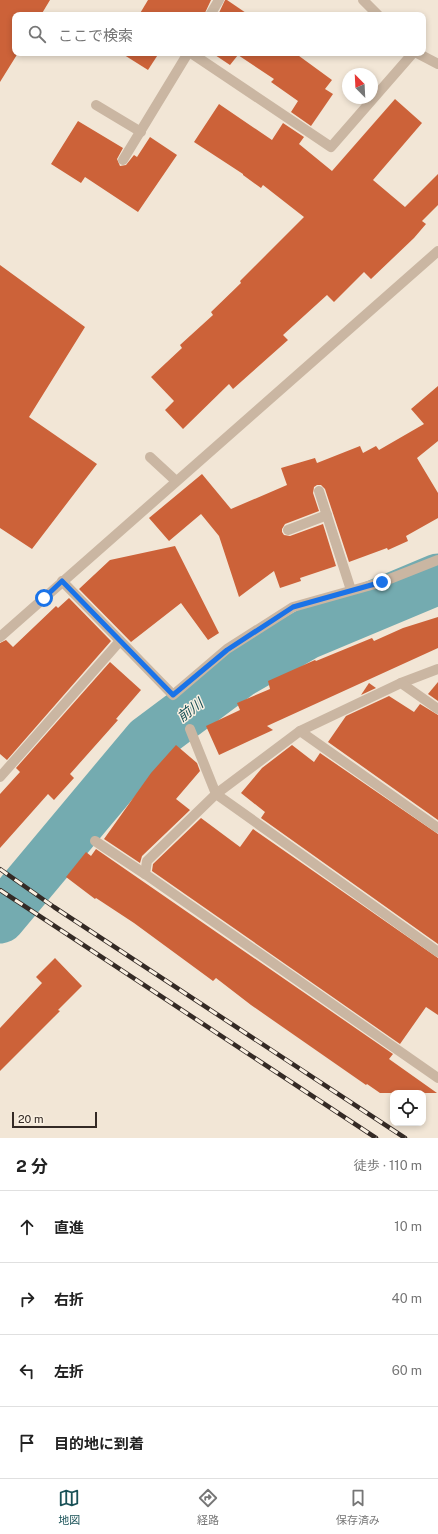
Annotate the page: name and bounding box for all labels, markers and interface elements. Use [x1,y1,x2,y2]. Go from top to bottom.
search box [12,12,426,56]
icon: search [26,23,48,45]
text: ここで検索 [58,27,133,44]
north arrow [342,68,378,104]
route end [373,573,391,591]
route start [35,589,53,607]
water label: 前川 [174,694,208,725]
map controls [390,1090,426,1126]
button: locate [390,1090,426,1126]
scale bar [12,1110,97,1129]
text: 20 m [18,1113,43,1125]
text: 2 分 [16,1156,48,1176]
text: 徒歩 · 110 m [354,1158,422,1173]
icon: ahead [16,1216,38,1238]
text: 直進 [54,1219,84,1236]
text: 10 m [394,1219,422,1234]
icon: right [16,1288,38,1310]
text: 右折 [54,1291,84,1308]
text: 40 m [391,1291,422,1306]
icon: left [16,1360,38,1382]
text: 左折 [54,1363,84,1380]
text: 60 m [392,1363,422,1378]
icon: arrive [16,1432,38,1454]
text: 目的地に到着 [54,1435,144,1452]
tab: 地図 [58,1487,80,1527]
tab: 経路 [197,1487,219,1527]
tab: 保存済み [336,1487,380,1527]

